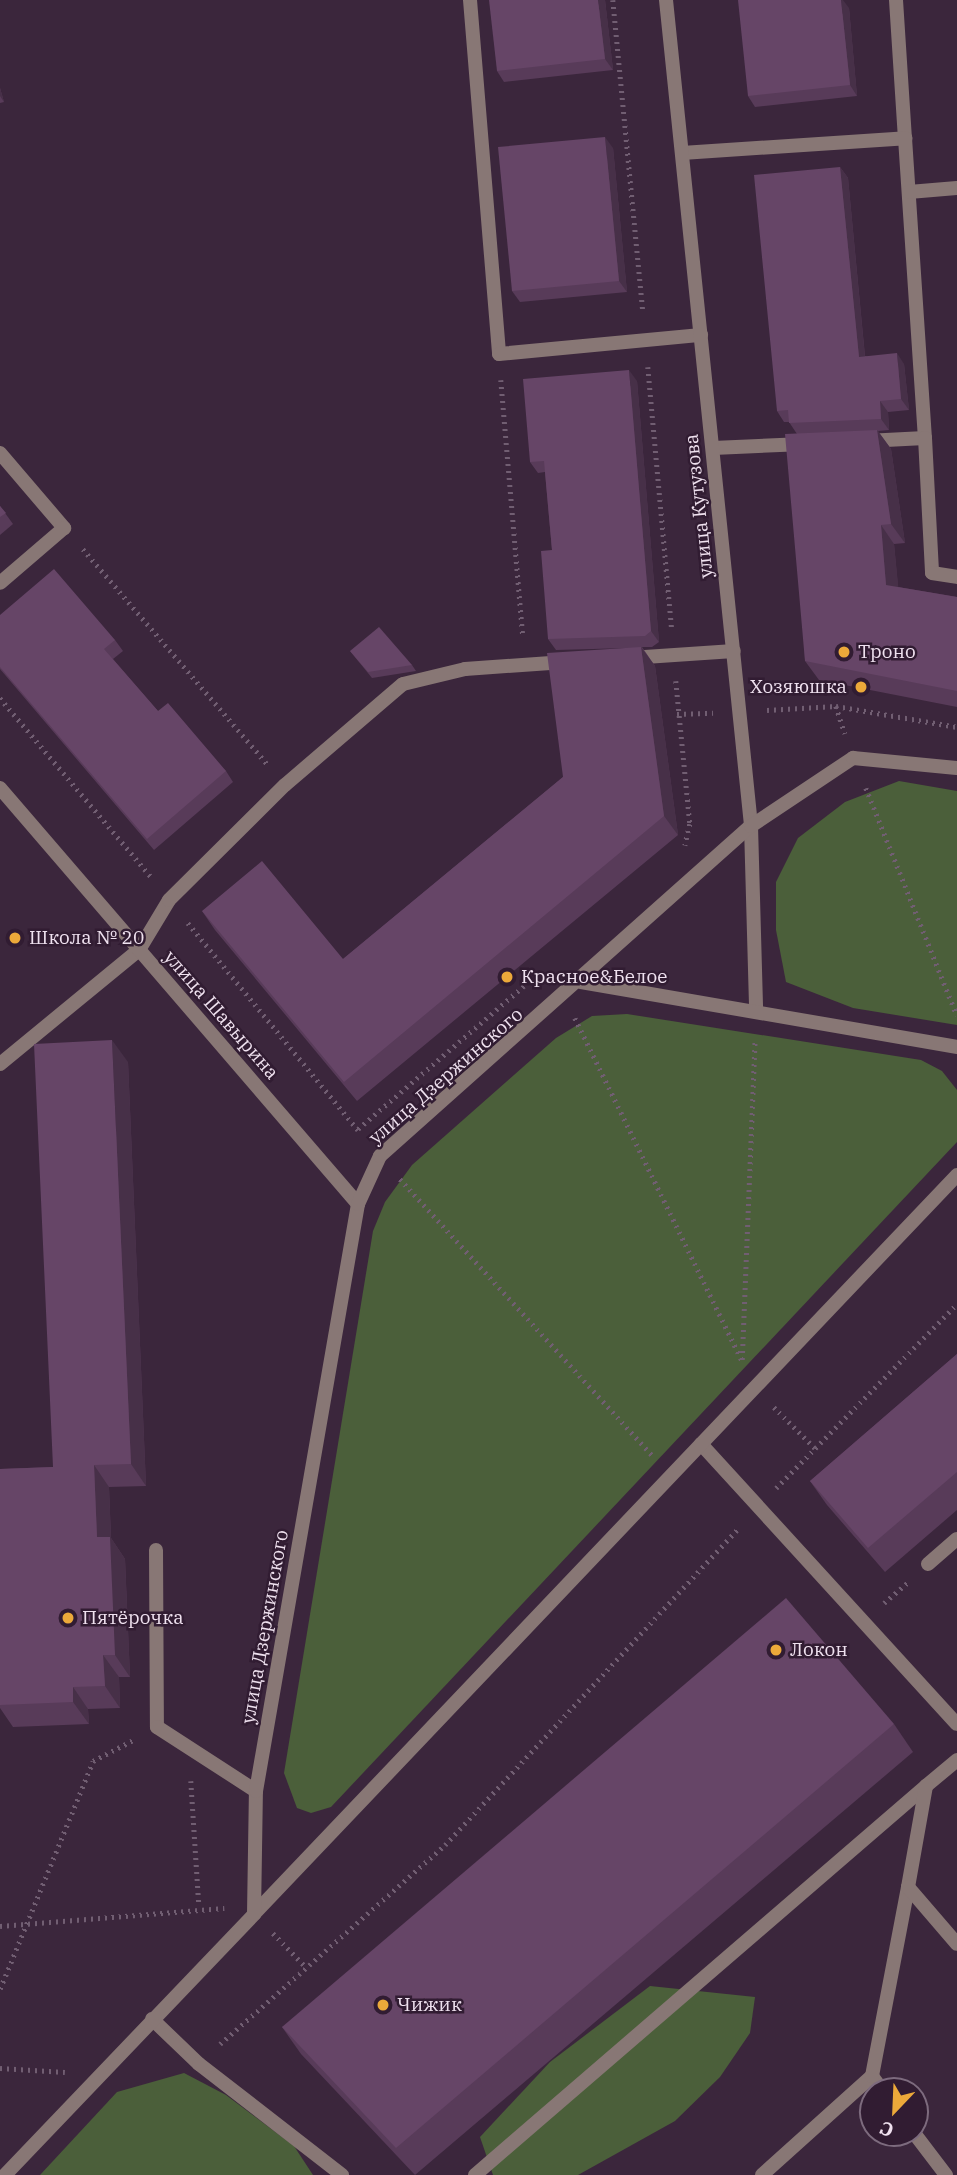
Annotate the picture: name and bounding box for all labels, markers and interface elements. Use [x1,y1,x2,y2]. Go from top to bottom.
street label: улица Кутузова [680,433,718,579]
place label: Троно [858,641,916,663]
marker: Троно [836,644,852,660]
place label: Хозяюшка [750,676,847,698]
marker: Хозяюшка [853,679,869,695]
place label: Школа № 20 [29,927,144,949]
marker: Школа № 20 [7,930,23,946]
street label: улица Шавырина [159,946,283,1084]
place label: Красное&Белое [521,966,667,988]
marker: Красное&Белое [499,969,515,985]
street label: улица Дзержинского [364,1003,528,1149]
street label: улица Дзержинского [237,1528,293,1726]
place label: Пятёрочка [82,1607,184,1629]
marker: Пятёрочка [60,1610,76,1626]
place label: Локон [790,1639,848,1661]
marker: Локон [768,1642,784,1658]
place label: Чижик [397,1994,462,2016]
marker: Чижик [375,1997,391,2013]
north arrow [859,2077,929,2147]
text: С [876,2116,897,2143]

